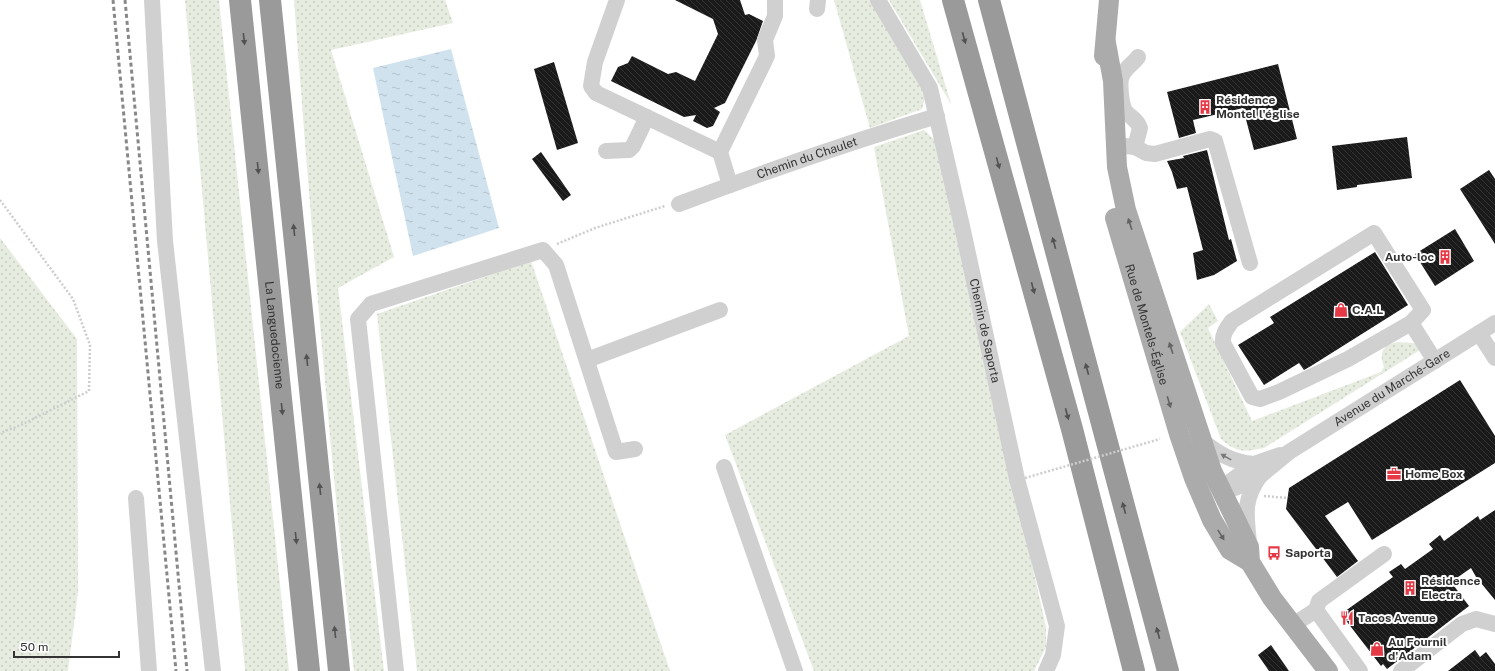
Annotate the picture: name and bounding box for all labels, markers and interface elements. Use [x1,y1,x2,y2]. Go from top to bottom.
one-way arrow [961,31,967,44]
one-way arrow [241,33,248,45]
place label: Résidence Montel l'église [1216,93,1300,121]
building icon: Résidence Montel l'église [1197,99,1213,115]
street label: Chemin du Chaulet [755,134,859,182]
one-way arrow [995,157,1001,169]
one-way arrow [255,162,261,174]
one-way arrow [1127,218,1133,230]
one-way arrow [291,224,297,236]
one-way arrow [1051,237,1057,249]
building icon: Auto-loc [1437,249,1453,265]
place label: Auto-loc [1385,250,1434,264]
street label: Rue de Montels-Église [1122,262,1171,387]
street label: Chemin de Saporta [967,277,1003,384]
street label: La Languedocienne [262,281,287,390]
one-way arrow [1030,282,1036,294]
shop icon: C.A.L [1333,302,1349,318]
place label: C.A.L [1352,303,1383,317]
one-way arrow [1168,341,1174,353]
street label: Avenue du Marché-Gare [1331,346,1453,429]
one-way arrow [304,354,310,366]
one-way arrow [1084,362,1090,374]
one-way arrow [1166,396,1172,408]
one-way arrow [279,403,286,415]
one-way arrow [1065,407,1071,420]
one-way arrow [1220,454,1232,460]
office icon: Home Box [1386,466,1402,482]
place label: Home Box [1405,467,1463,481]
one-way arrow [317,483,323,495]
one-way arrow [1121,501,1127,513]
one-way arrow [1217,529,1225,540]
one-way arrow [292,532,299,544]
bus stop icon: Saporta [1266,545,1282,561]
place label: Saporta [1285,546,1331,560]
place label: Résidence Electra [1421,574,1480,602]
building icon: Résidence Electra [1402,580,1418,596]
restaurant icon: Tacos Avenue [1339,610,1355,626]
place label: Tacos Avenue [1358,611,1436,625]
one-way arrow [331,626,338,638]
one-way arrow [1154,627,1160,640]
scale bar [14,633,119,659]
place label: Au Fournil d'Adam [1388,635,1447,663]
text: 50 m [20,640,48,654]
shop icon: Au Fournil d'Adam [1369,641,1385,657]

